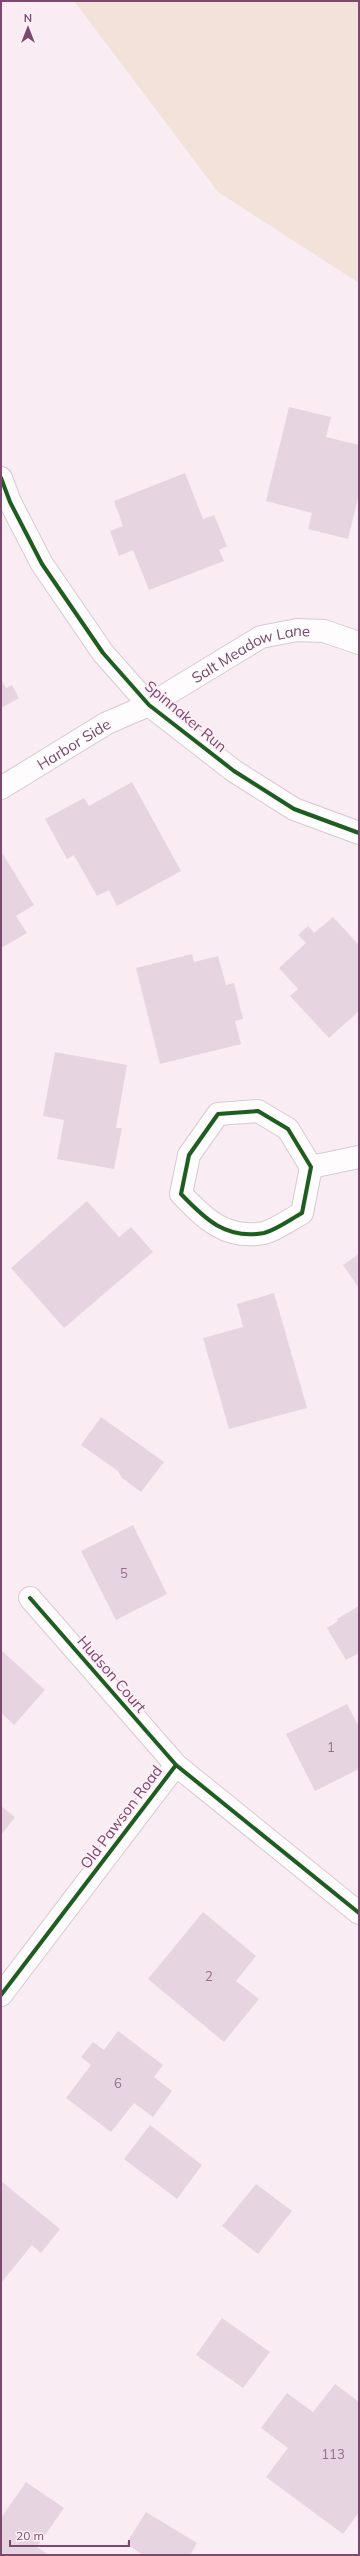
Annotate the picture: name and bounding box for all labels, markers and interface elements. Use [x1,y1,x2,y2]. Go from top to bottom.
north arrow [8,8,48,48]
text: N [24,11,32,25]
street label: Salt Meadow Lane [188,620,311,687]
street label: Spinnaker Run [141,676,231,756]
street label: Harbor Side [33,714,114,773]
house number: 5 [120,1565,128,1581]
street label: Hudson Court [73,1632,151,1716]
house number: 1 [327,1739,335,1755]
street label: Old Pawson Road [76,1761,166,1873]
house number: 2 [205,1968,213,1984]
house number: 6 [114,2075,122,2091]
house number: 113 [321,2446,345,2462]
scale bar [10,2522,129,2548]
text: 20 m [16,2528,44,2543]

